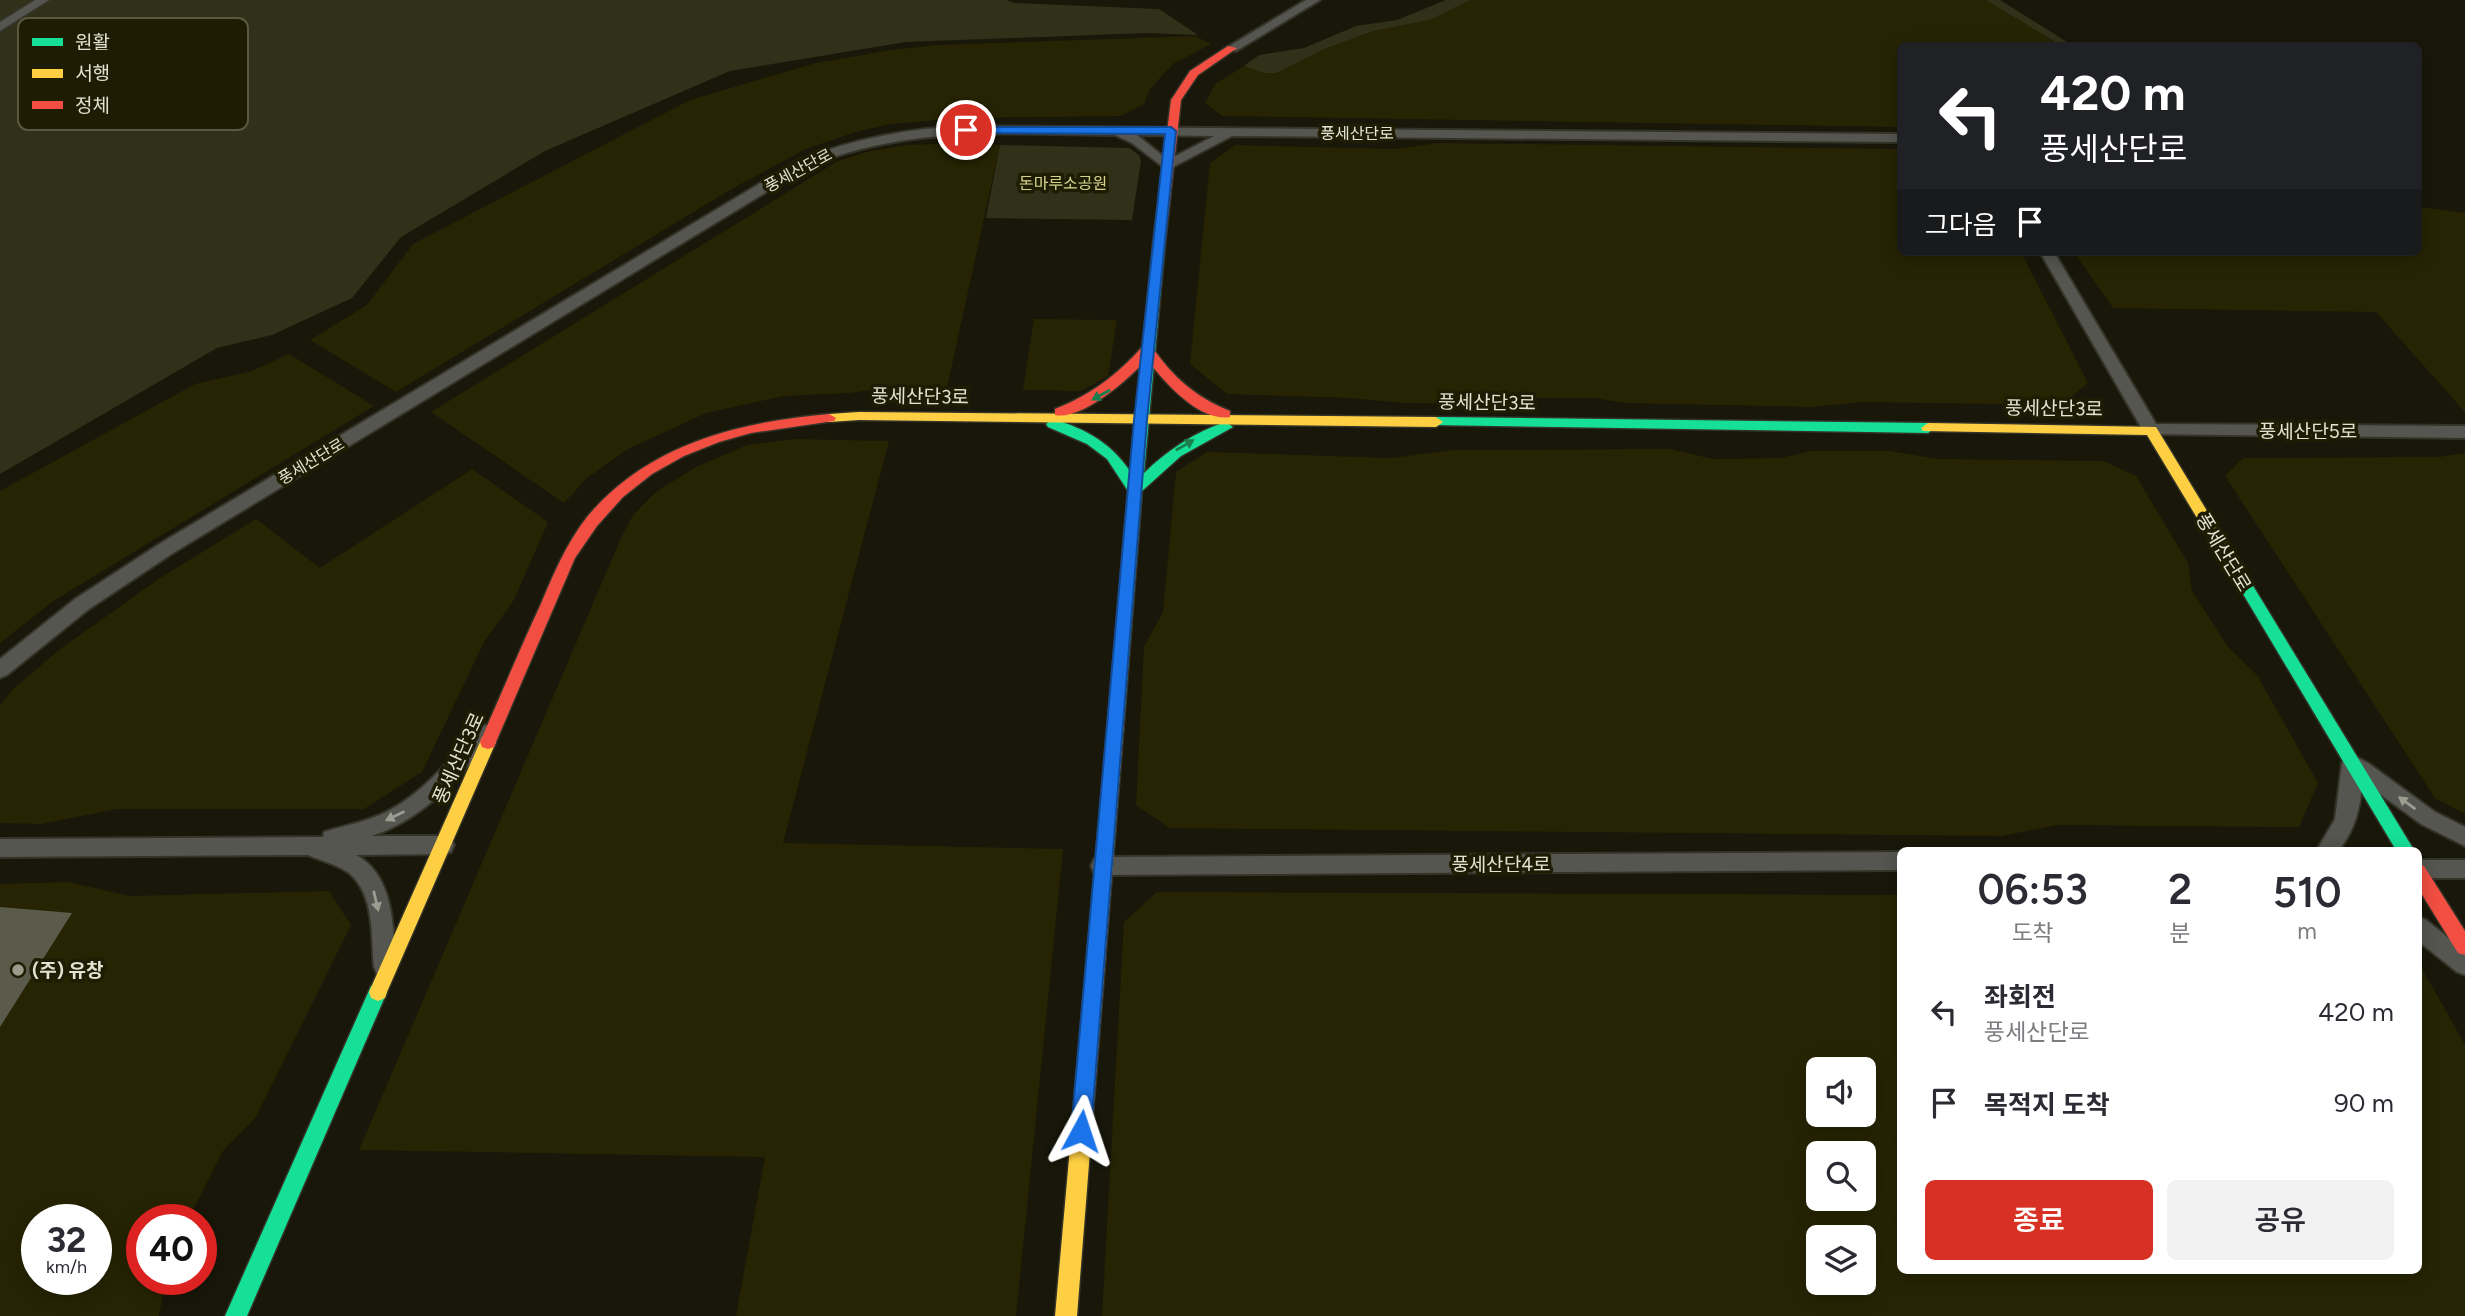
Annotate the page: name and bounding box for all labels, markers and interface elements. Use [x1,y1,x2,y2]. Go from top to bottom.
legend [18,18,248,130]
text: 원활 [75,31,110,54]
text: 서행 [75,62,110,85]
text: 420 m [2040,63,2186,122]
icon: left [1925,70,2016,161]
text: 정체 [75,94,110,117]
pin [936,100,996,160]
icon: arrive [947,111,985,149]
street label: 풍세산단로 [1320,124,1394,143]
text: 풍세산단로 [2040,130,2187,168]
street label: 풍세산단로 [761,145,835,196]
park label: 돈마루소공원 [1019,174,1107,193]
icon: arrive [2011,203,2049,241]
text: 그다음 [1925,209,1997,241]
street label: 풍세산단3로 [871,384,969,409]
one-way arrow [1092,389,1111,401]
street label: 풍세산단3로 [1438,390,1536,415]
street label: 풍세산단3로 [2005,396,2103,421]
street label: 풍세산단5로 [2259,420,2357,443]
street label: 풍세산단로 [275,434,348,489]
one-way arrow [1175,439,1194,451]
street label: 풍세산단로 [2191,509,2256,596]
street label: 풍세산단3로 [428,709,489,808]
one-way arrow [2398,796,2416,810]
one-way arrow [385,810,405,822]
street label: 풍세산단4로 [1451,853,1551,876]
text: 06:53 [1977,864,2088,915]
text: 2 [2168,864,2192,915]
text: 510 [2273,867,2342,918]
one-way arrow [371,890,382,912]
text: m [2297,917,2317,945]
text: 도착 [2011,919,2054,947]
text: 분 [2170,919,2191,947]
place label: (주) 유창 [32,959,103,982]
marker: (주) 유창 [10,962,26,978]
text: 좌회전 [1984,981,2056,1013]
icon: left [1925,993,1963,1031]
text: 420 m [2318,996,2394,1028]
text: 풍세산단로 [1984,1018,2090,1046]
map controls [1806,1057,1876,1295]
button: sound [1806,1057,1876,1127]
icon: arrive [1925,1084,1963,1122]
text: 90 m [2334,1087,2394,1119]
text: 목적지 도착 [1984,1089,2110,1121]
position arrow [1044,1094,1118,1168]
button: search [1806,1141,1876,1211]
button: 종료 [1925,1180,2153,1260]
button: 공유 [2167,1180,2394,1260]
speed limit sign: 40 [126,1204,217,1295]
text: 32 [47,1219,86,1261]
button: layers [1806,1225,1876,1295]
text: km/h [46,1256,87,1278]

